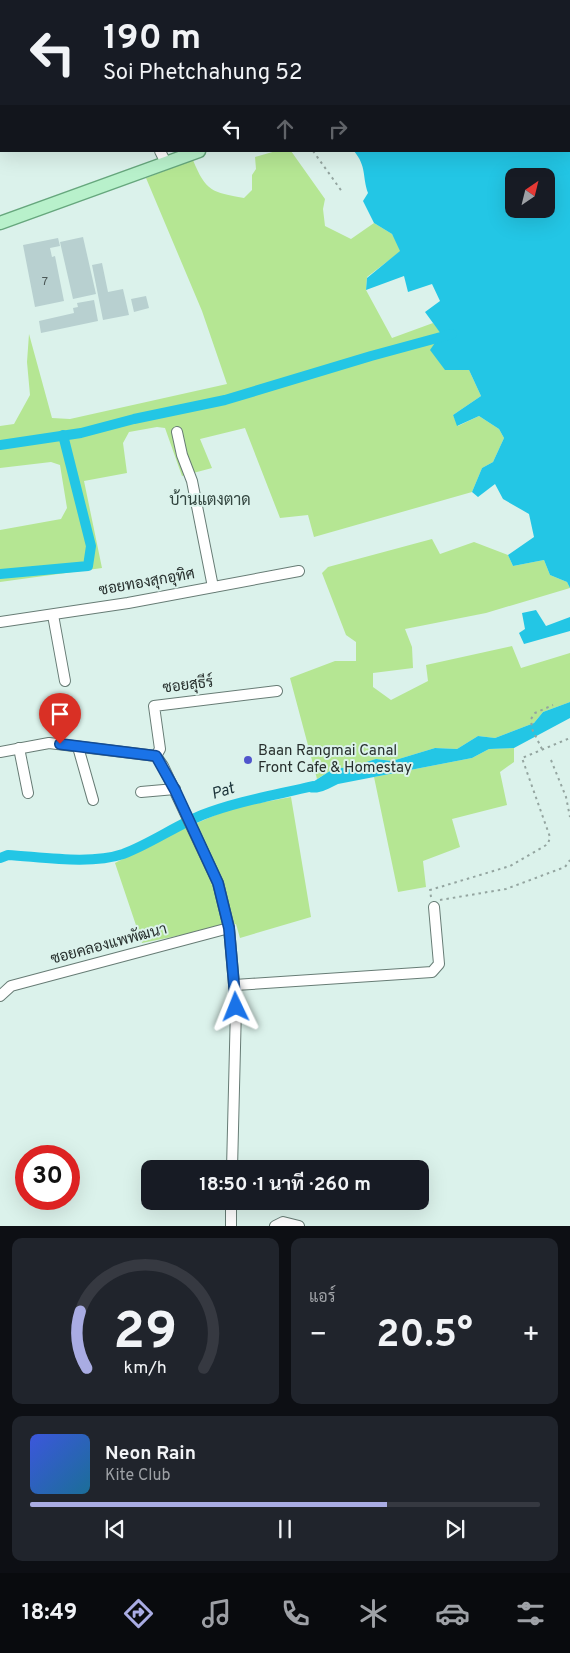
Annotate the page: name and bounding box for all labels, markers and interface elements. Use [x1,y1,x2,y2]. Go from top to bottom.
text: 190 m [103,17,201,61]
icon: left [20,20,85,85]
text: Soi Phetchahung 52 [103,60,302,87]
icon: left [218,115,246,143]
icon: ahead [271,115,299,143]
icon: right [324,115,352,143]
north arrow [505,168,555,218]
map controls [505,168,555,218]
house number: 7 [42,274,48,290]
district label: บ้านแตงตาด [169,489,251,511]
street label: ซอยทองสุกอุทิศ [97,564,196,601]
street label: ซอยสุธีร์ [161,671,214,699]
pin [39,693,81,744]
icon: arrive [46,700,74,728]
place label: Baan Rangmai Canal Front Cafe & Homestay [258,742,412,778]
marker: Baan Rangmai Canal Front Cafe & Homestay [242,754,254,766]
water label: Pat [209,779,238,805]
street label: ซอยคลองแพพัฒนา [49,919,169,970]
position arrow [209,980,261,1032]
speed limit sign: 30 [15,1145,80,1210]
text: 18:50 · 1 นาที · 260 m [199,1173,371,1197]
text: แอร์ [309,1288,335,1308]
text: 29 [114,1301,177,1367]
text: 20.5° [376,1312,473,1361]
text: − [309,1318,327,1354]
text: + [522,1318,540,1354]
text: km/h [124,1357,167,1380]
text: Neon Rain [105,1442,196,1466]
text: Kite Club [105,1466,170,1486]
icon: previous [101,1515,129,1543]
icon: pause [271,1515,299,1543]
icon: next [441,1515,469,1543]
icon: directions [121,1596,156,1631]
icon: music [199,1596,234,1631]
icon: phone [278,1596,313,1631]
icon: climate [356,1596,391,1631]
icon: car [435,1596,470,1631]
icon: filters [513,1596,548,1631]
text: 18:49 [22,1600,77,1627]

